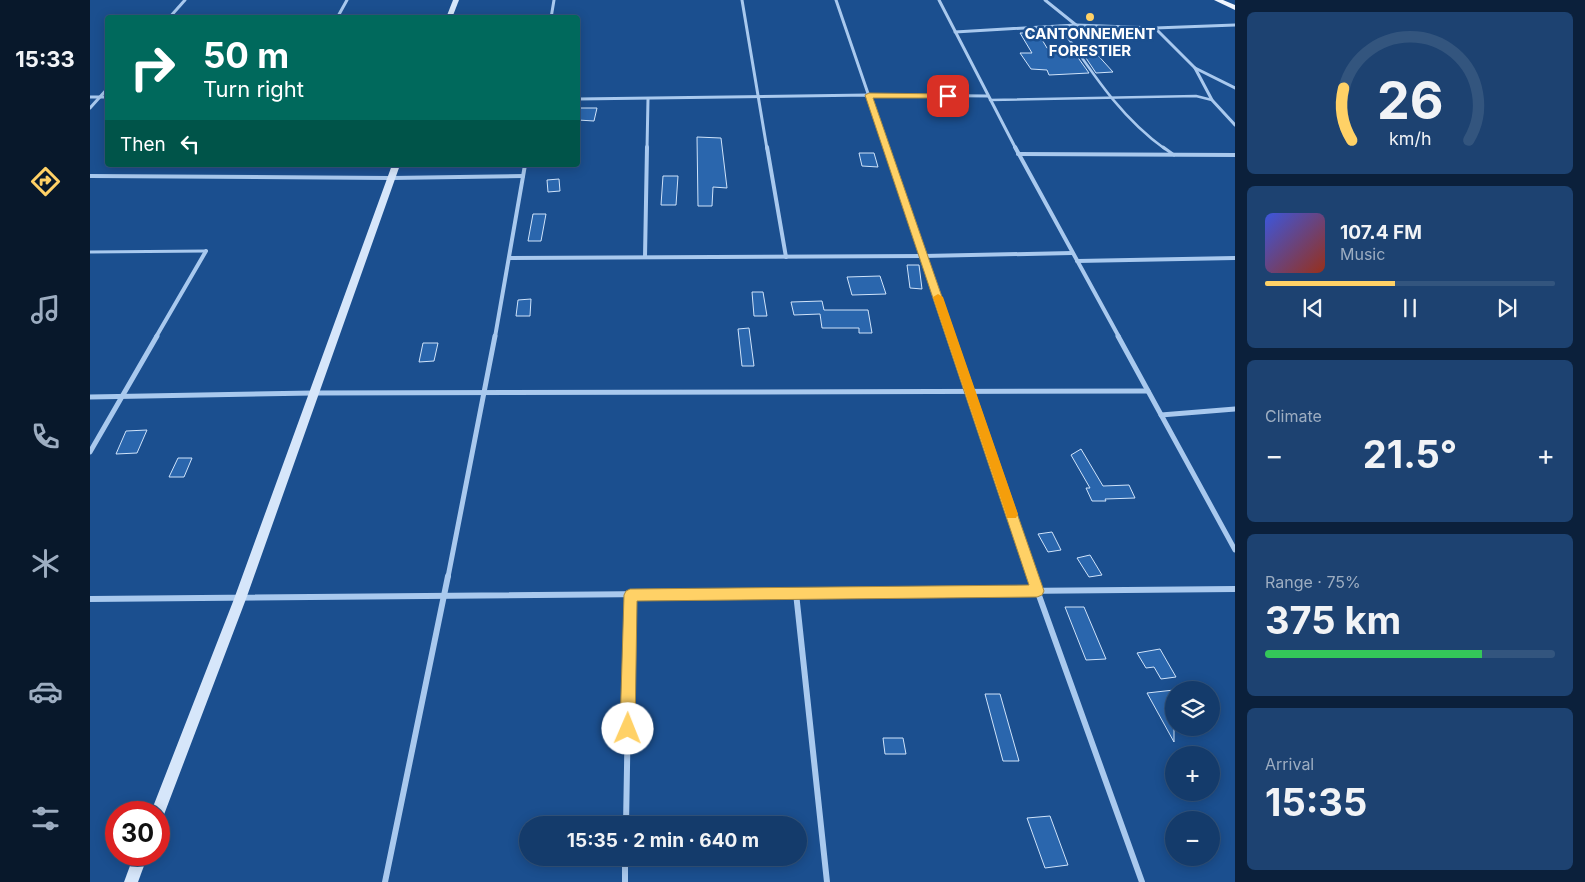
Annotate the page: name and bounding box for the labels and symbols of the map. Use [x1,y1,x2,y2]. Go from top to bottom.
marker: CANTONNEMENT FORESTIER [1084,11,1096,23]
place label: CANTONNEMENT FORESTIER [1025,24,1155,60]
pin [927,75,969,117]
position arrow [601,702,653,754]
speed limit sign: 30 [105,801,170,866]

